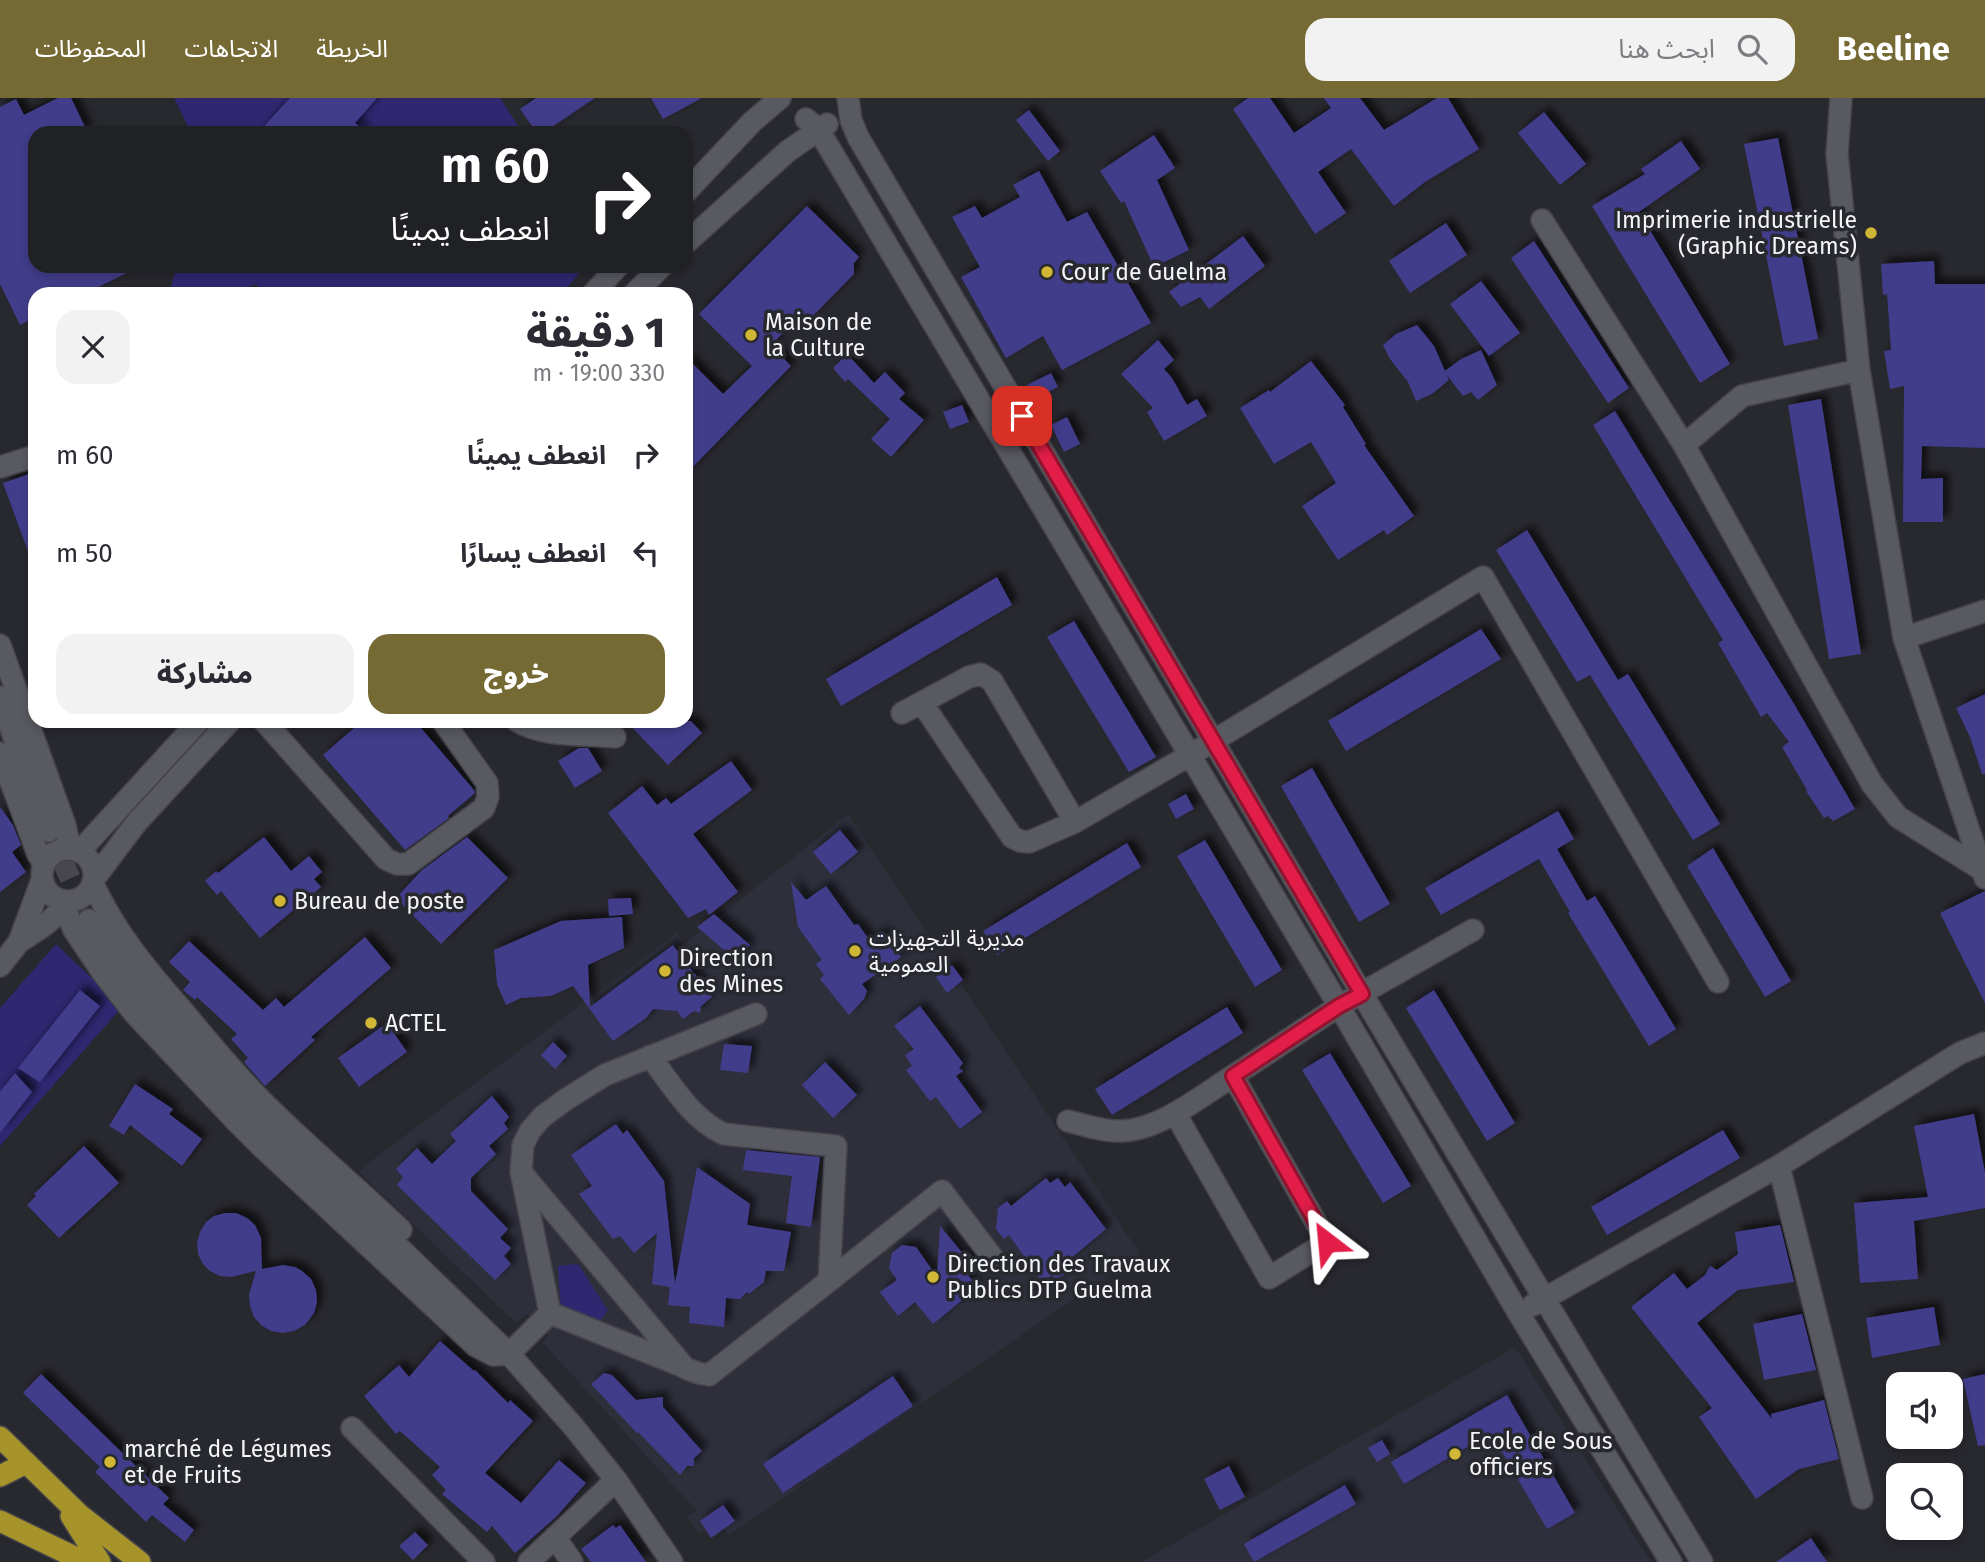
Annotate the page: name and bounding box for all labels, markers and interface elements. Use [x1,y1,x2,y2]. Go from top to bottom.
search box [1305,18,1795,81]
text: Beeline [1837,29,1950,69]
icon: search [1733,30,1771,68]
text: ابحث هنا [1618,34,1715,65]
text: المحفوظات [35,35,146,63]
text: الاتجاهات [184,35,278,63]
text: الخريطة [316,35,388,63]
text: 60 m [441,136,550,195]
icon: right [574,154,665,245]
place label: Imprimerie industrielle (Graphic Dreams) [1615,206,1857,260]
text: انعطف يمينًا [390,210,550,248]
marker: Imprimerie industrielle (Graphic Dreams) [1863,225,1879,241]
place label: Cour de Guelma [1061,258,1227,286]
marker: Cour de Guelma [1039,264,1055,280]
text: 1 دقيقة [526,308,665,358]
place label: Maison de la Culture [765,308,872,362]
button: close [56,310,130,384]
marker: Maison de la Culture [743,327,759,343]
text: 330 m · 19:00 [532,359,665,387]
pin [992,386,1052,446]
icon: arrive [1003,397,1041,435]
icon: right [627,436,665,474]
text: 60 m [56,440,114,471]
text: انعطف يمينًا [467,440,606,471]
icon: left [627,534,665,572]
text: 50 m [56,538,113,569]
text: انعطف يسارًا [460,538,606,569]
button: مشاركة [56,634,354,714]
button: خروج [368,634,665,714]
place label: Bureau de poste [294,887,465,915]
marker: Bureau de poste [272,893,288,909]
place label: مديرية التجهيزات العمومية [869,924,1025,978]
marker: مديرية التجهيزات العمومية [847,943,863,959]
place label: Direction des Mines [679,944,783,998]
marker: Direction des Mines [657,963,673,979]
place label: ACTEL [385,1009,446,1037]
marker: ACTEL [363,1015,379,1031]
position arrow [1290,1205,1364,1279]
place label: Direction des Travaux Publics DTP Guelma [947,1250,1171,1304]
marker: Direction des Travaux Publics DTP Guelma [925,1269,941,1285]
map controls [1886,1372,1963,1540]
button: sound [1886,1372,1963,1449]
place label: Ecole de Sous officiers [1469,1427,1613,1481]
place label: marché de Légumes et de Fruits [124,1435,331,1489]
marker: Ecole de Sous officiers [1447,1446,1463,1462]
marker: marché de Légumes et de Fruits [102,1454,118,1470]
button: search [1886,1463,1963,1540]

